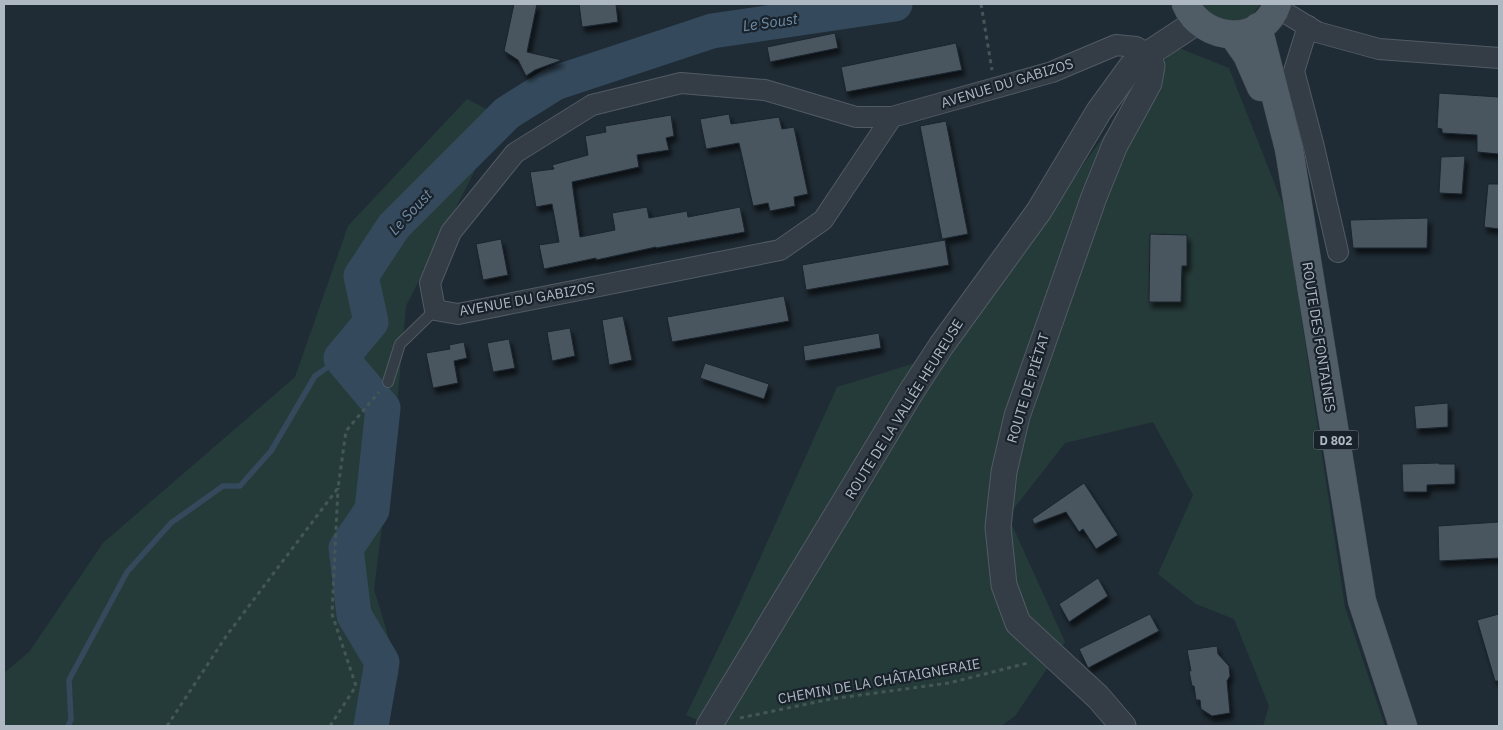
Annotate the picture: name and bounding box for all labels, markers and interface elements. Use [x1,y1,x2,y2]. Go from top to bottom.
water label: Le Soust [741,9,800,35]
street label: AVENUE DU GABIZOS [939,54,1075,112]
water label: Le Soust [384,184,437,239]
street label: ROUTE DES FONTAINES [1298,261,1340,413]
street label: AVENUE DU GABIZOS [458,278,596,320]
street label: ROUTE DE LA VALLÉE HEUREUSE [840,315,967,502]
street label: ROUTE DE PIÉTAT [1002,331,1053,445]
road number: D 802 [1314,430,1358,450]
street label: CHEMIN DE LA CHÂTAIGNERAIE [776,654,982,708]

